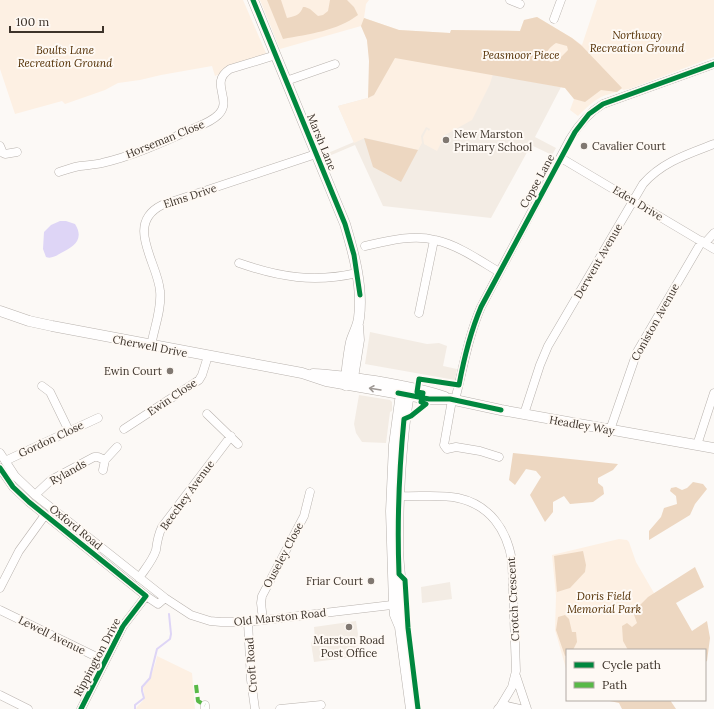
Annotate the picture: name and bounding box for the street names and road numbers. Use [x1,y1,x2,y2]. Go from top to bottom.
street label: Marsh Lane [304,112,340,172]
street label: Horseman Close [124,117,207,161]
street label: Copse Lane [516,152,558,210]
street label: Elms Drive [162,181,218,211]
street label: Eden Drive [610,182,666,224]
street label: Derwent Avenue [571,221,625,301]
street label: Coniston Avenue [628,281,682,363]
street label: Cherwell Drive [111,332,189,360]
street label: Ewin Close [145,375,199,419]
street label: Headley Way [548,412,616,438]
street label: Gordon Close [16,418,86,460]
street label: Rylands [47,456,89,488]
street label: Beechey Avenue [157,457,217,533]
street label: Oxford Road [47,501,106,553]
street label: Ouseley Close [260,520,306,590]
street label: Crotch Crescent [504,556,522,642]
street label: Old Marston Road [233,605,327,629]
street label: Lewell Avenue [16,613,88,657]
street label: Rippington Drive [70,615,124,699]
street label: Croft Road [242,637,260,693]

